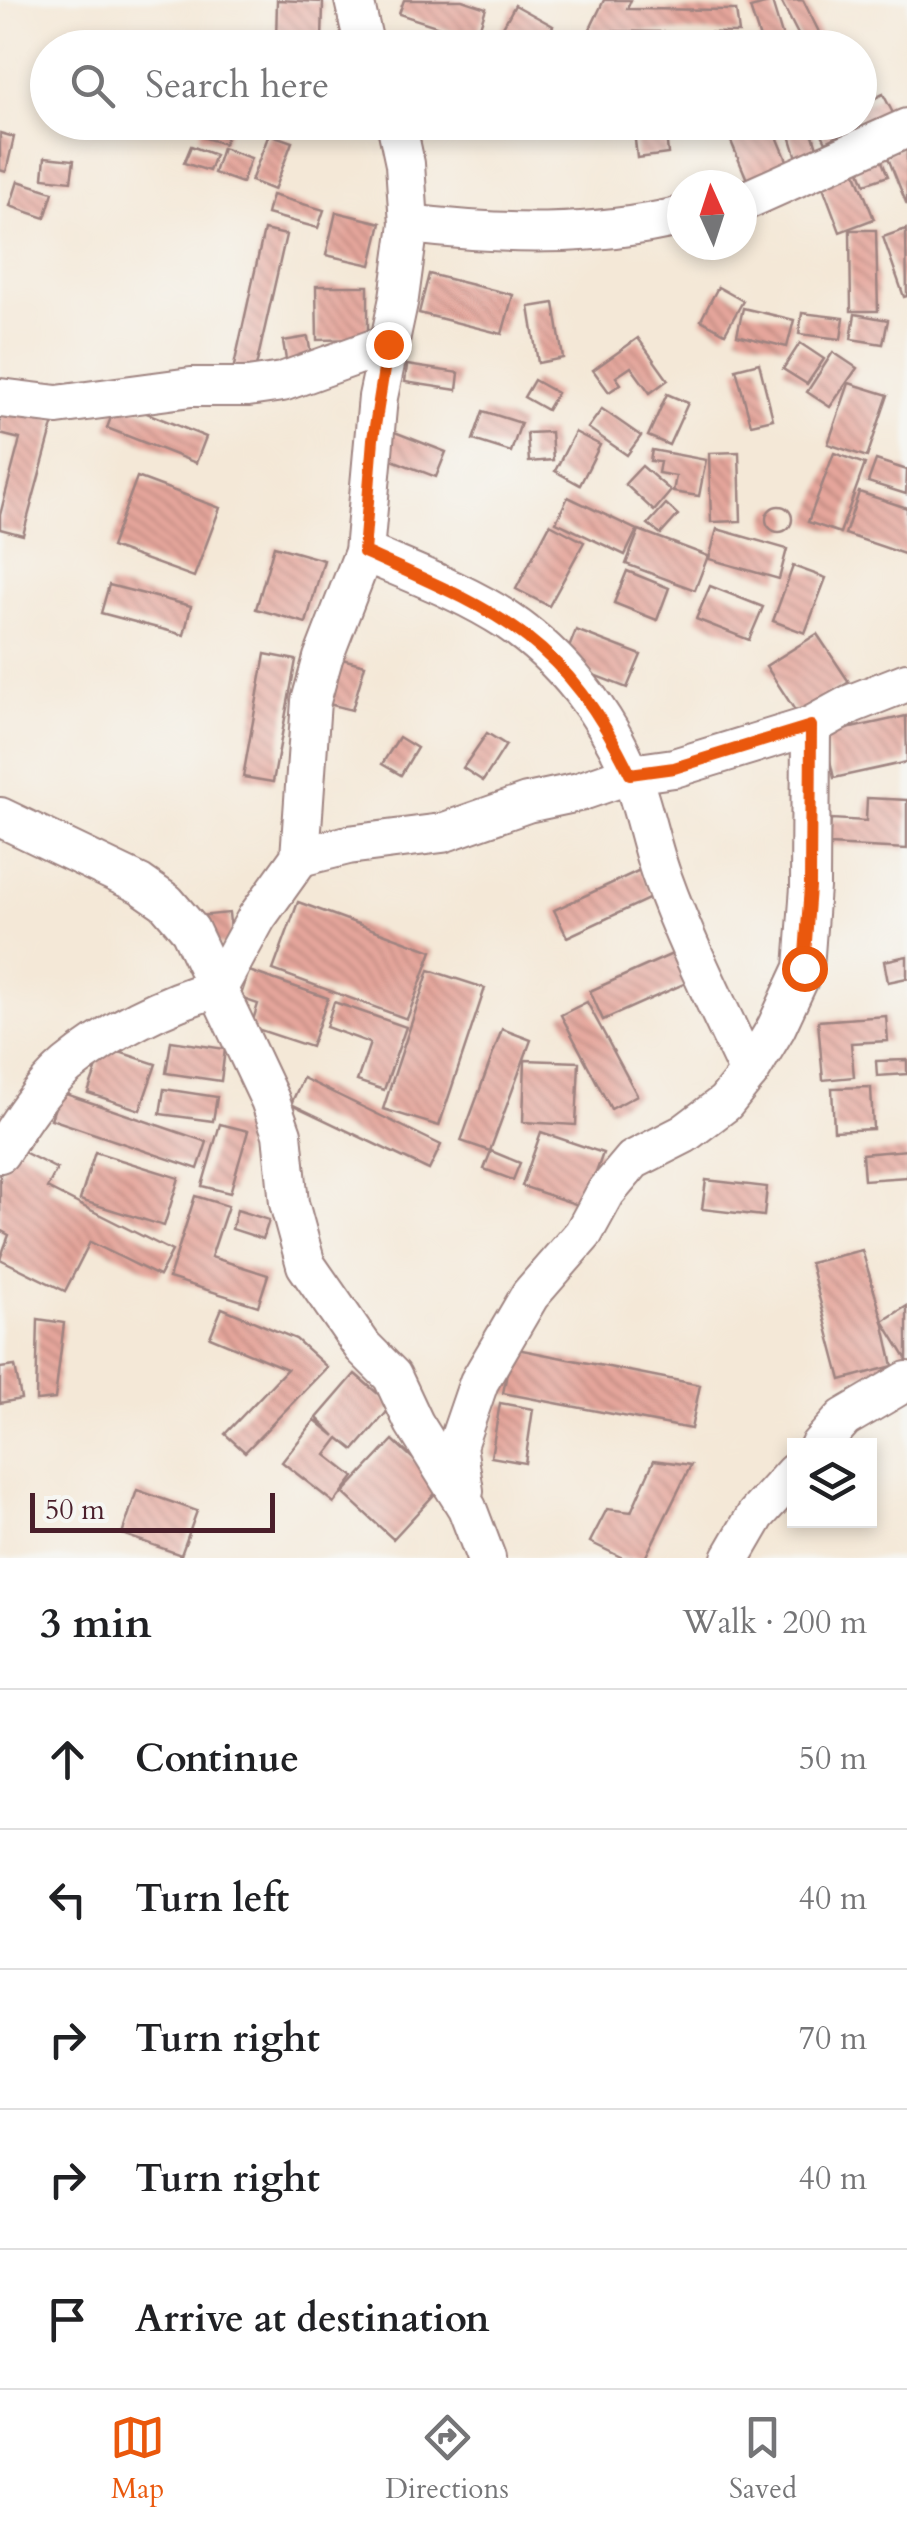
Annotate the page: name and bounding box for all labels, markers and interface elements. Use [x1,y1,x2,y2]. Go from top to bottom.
search box [30,30,877,140]
icon: search [65,58,120,113]
text: Search here [145,59,329,111]
north arrow [667,170,757,260]
route end [366,322,412,368]
route start [782,946,828,992]
map controls [787,1438,877,1528]
button: layers [787,1438,877,1528]
scale bar [30,1488,275,1532]
text: 50 m [45,1491,105,1529]
text: 3 min [40,1595,152,1652]
text: Walk · 200 m [682,1601,867,1645]
icon: ahead [40,1732,95,1787]
text: Continue [135,1733,299,1785]
text: 50 m [799,1737,867,1781]
icon: left [40,1872,95,1927]
text: Turn left [135,1873,289,1925]
text: 40 m [799,1877,867,1921]
icon: right [40,2012,95,2067]
text: Turn right [135,2013,320,2065]
text: 70 m [799,2017,867,2061]
icon: right [40,2152,95,2207]
text: Turn right [135,2153,320,2205]
text: 40 m [799,2157,867,2201]
icon: arrive [40,2292,95,2347]
text: Arrive at destination [135,2293,490,2345]
tab: Map [110,2410,165,2508]
tab: Directions [385,2410,509,2508]
tab: Saved [729,2410,797,2508]

